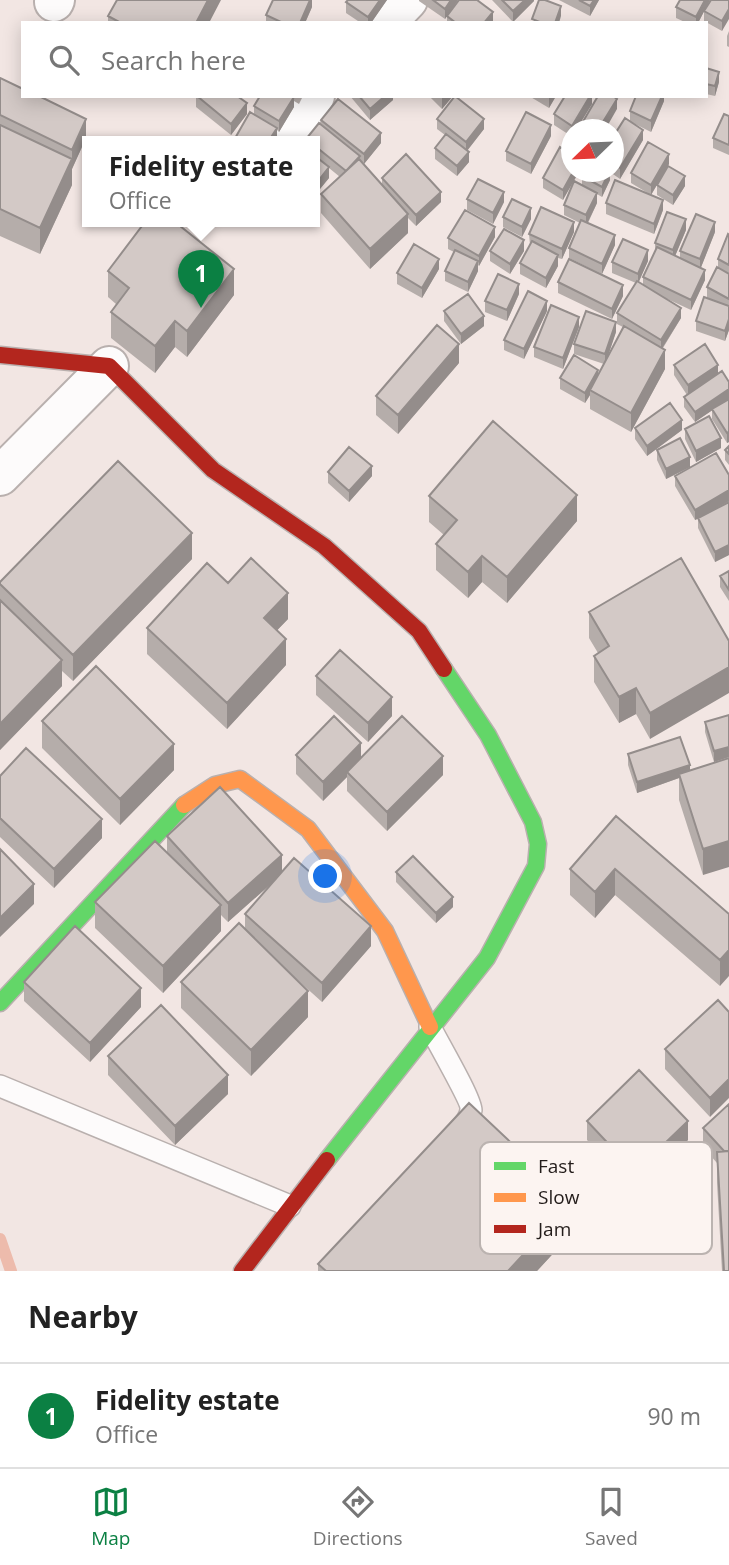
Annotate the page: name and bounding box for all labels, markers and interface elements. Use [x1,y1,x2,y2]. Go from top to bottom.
search box [21,21,708,98]
icon: search [45,41,83,79]
text: Search here [101,42,246,78]
north arrow [561,119,624,182]
popup [82,136,320,227]
text: Fidelity estate [109,148,293,184]
text: Office [109,184,172,216]
pin: 1 [178,250,224,308]
your location [308,859,342,893]
legend [480,1142,712,1254]
text: Fast [538,1153,574,1179]
text: Slow [538,1184,580,1210]
text: Jam [536,1216,571,1242]
text: Nearby [28,1296,138,1337]
text: Fidelity estate [95,1382,280,1418]
text: 1 [44,1400,58,1432]
text: 90 m [647,1400,701,1432]
text: Office [95,1418,158,1450]
tab: Map [91,1483,130,1551]
tab: Directions [313,1483,403,1551]
tab: Saved [585,1483,638,1551]

